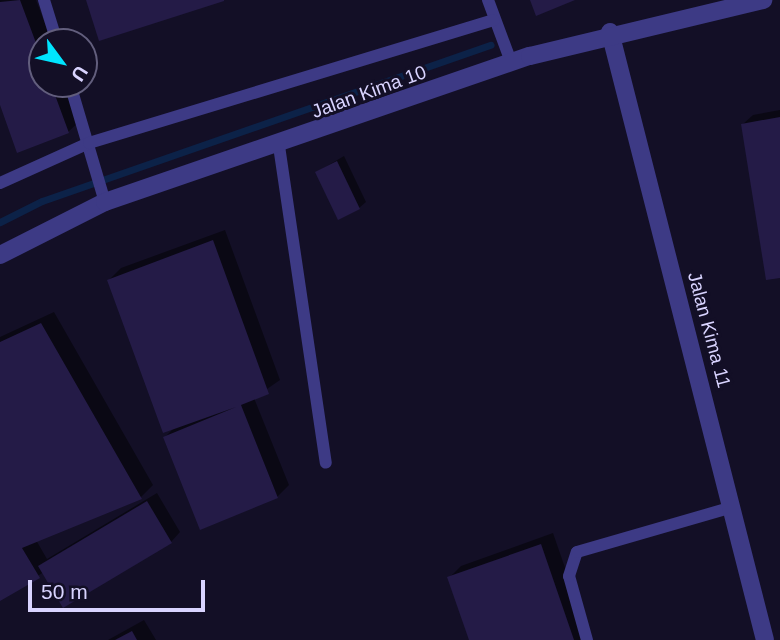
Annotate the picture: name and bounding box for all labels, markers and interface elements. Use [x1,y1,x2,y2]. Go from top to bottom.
north arrow [28,28,98,98]
street label: Jalan Kima 10 [309,61,429,123]
text: U [67,62,92,85]
street label: Jalan Kima 11 [683,270,735,390]
scale bar [32,566,208,610]
text: 50 m [41,580,88,603]

